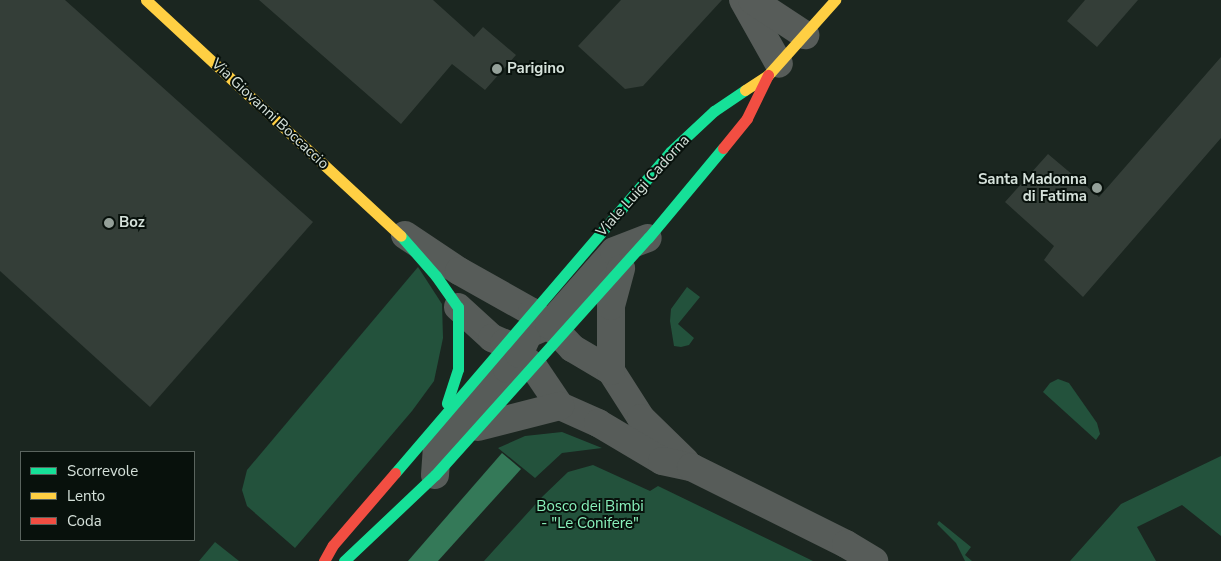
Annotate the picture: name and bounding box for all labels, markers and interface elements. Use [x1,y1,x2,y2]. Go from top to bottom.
street label: Via Giovanni Boccaccio [208,55,332,173]
place label: Parigino [507,60,565,78]
marker: Parigino [491,63,503,75]
street label: Viale Luigi Cadorna [593,131,693,241]
place label: Santa Madonna di Fatima [978,170,1087,205]
marker: Santa Madonna di Fatima [1091,182,1103,194]
place label: Boz [119,214,145,232]
marker: Boz [103,217,115,229]
legend [20,451,195,541]
text: Scorrevole [67,461,138,481]
text: Lento [67,486,105,506]
park label: Bosco dei Bimbi - "Le Conifere" [536,497,644,532]
text: Coda [67,511,102,531]

